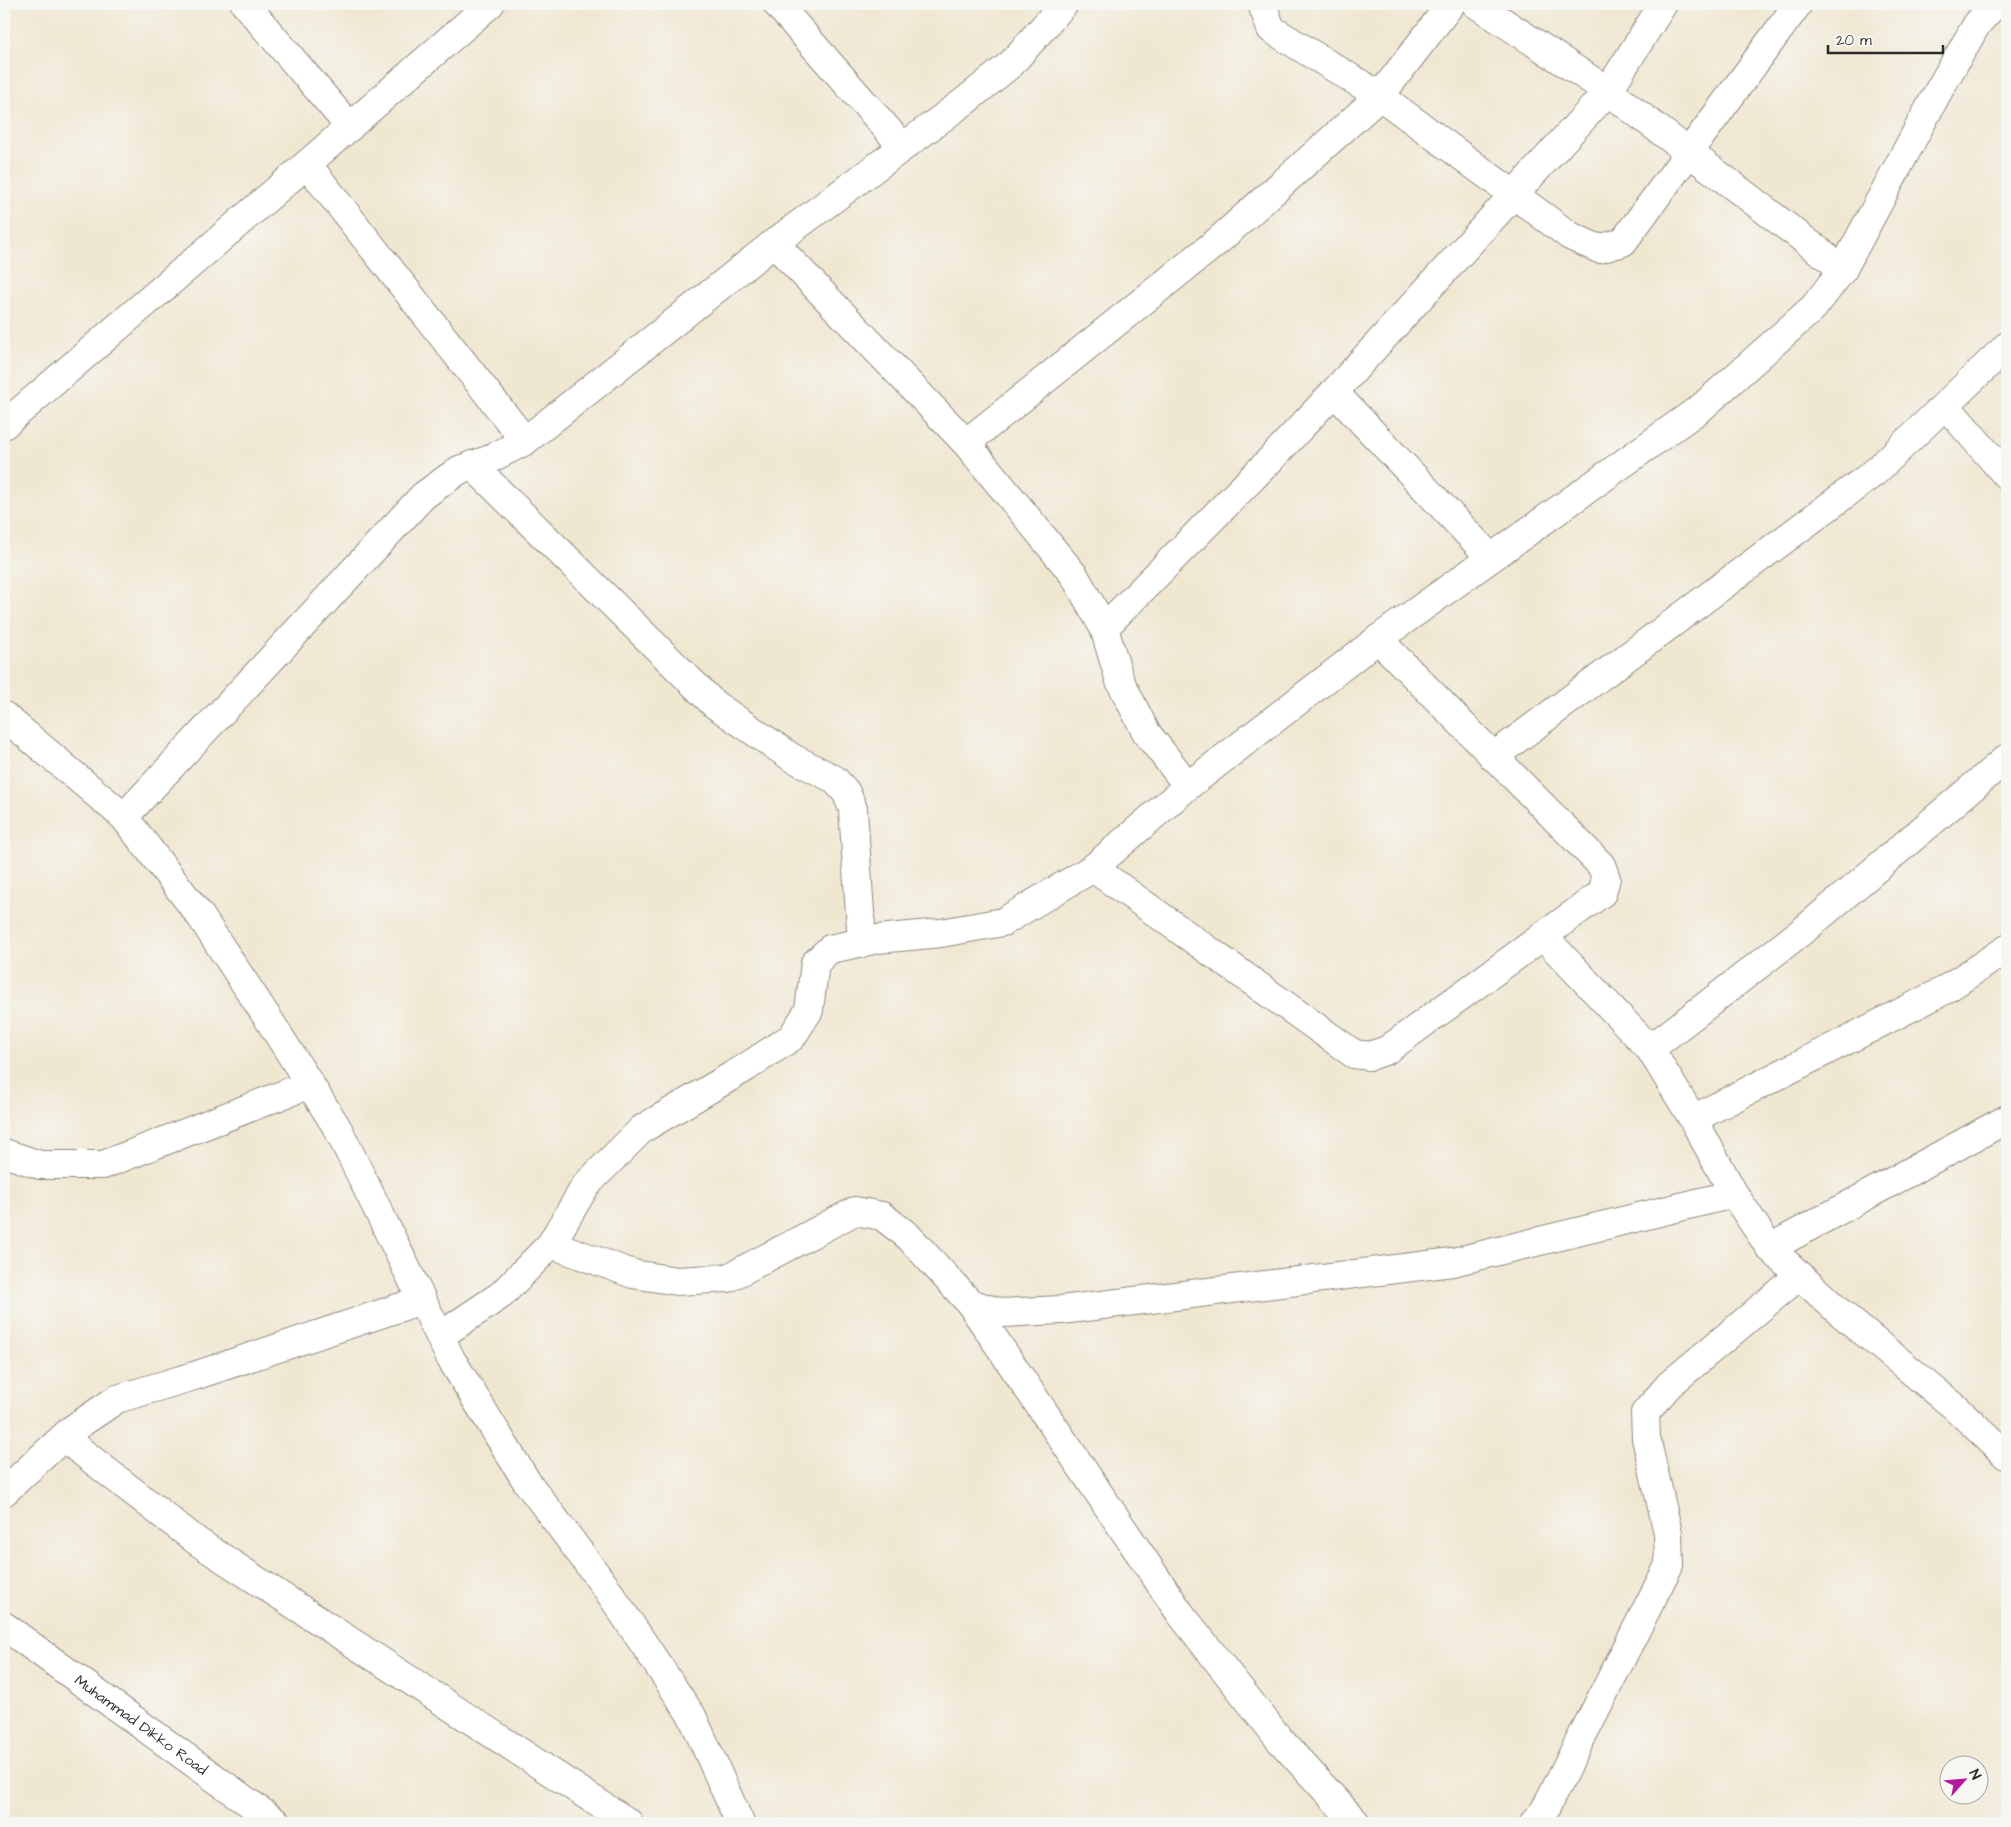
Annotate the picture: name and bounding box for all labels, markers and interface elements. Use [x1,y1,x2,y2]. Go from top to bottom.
scale bar [1828,22,1944,54]
text: 20 m [1836,30,1872,51]
street label: Muhammad Dikko Road [70,1670,212,1781]
north arrow [1938,1754,1988,1804]
text: N [1964,1766,1986,1783]

